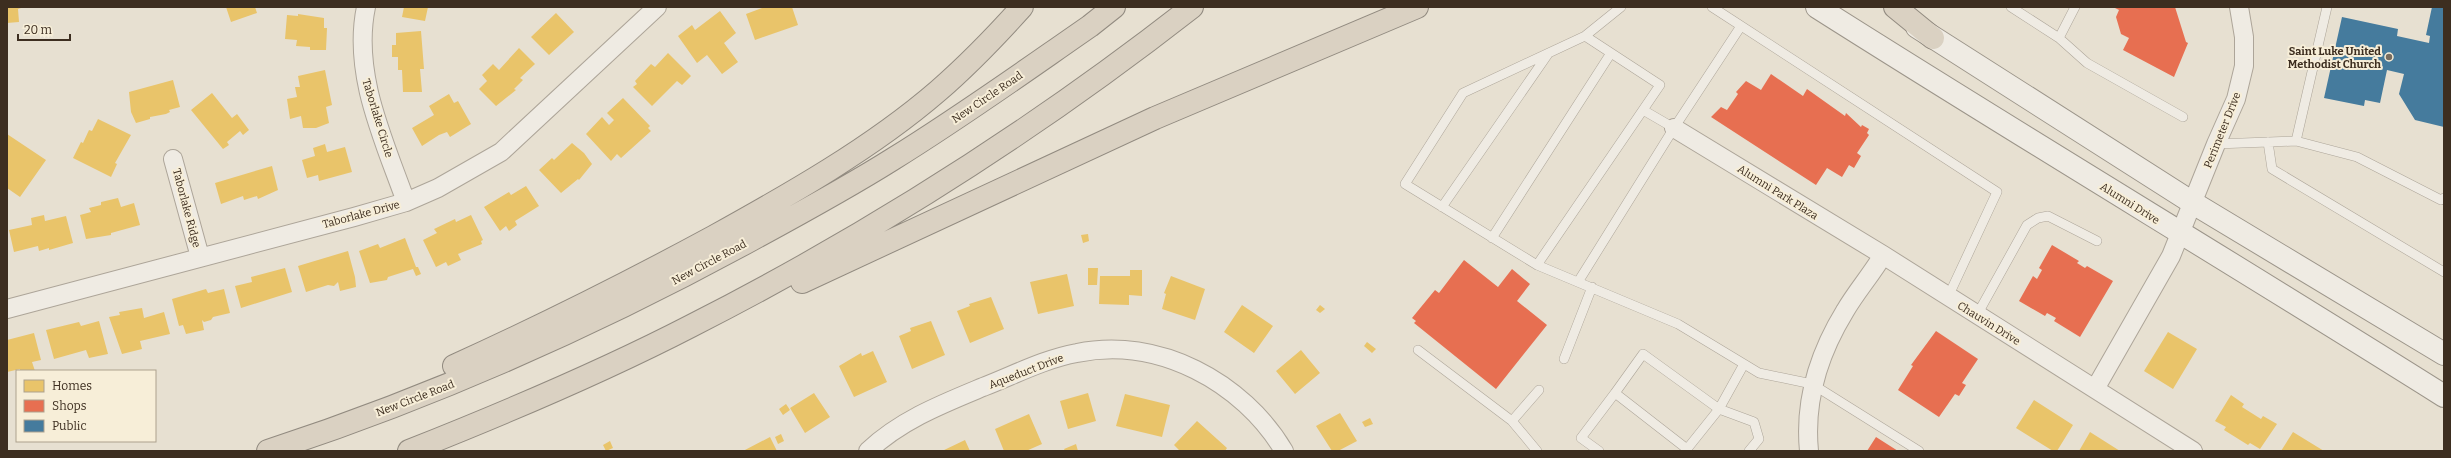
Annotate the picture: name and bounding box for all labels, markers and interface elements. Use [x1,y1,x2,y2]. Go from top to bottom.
scale bar [18,16,70,42]
text: 20 m [24,23,53,37]
place label: Saint Luke United Methodist Church [2288,45,2381,71]
marker: Saint Luke United Methodist Church [2384,52,2394,62]
street label: New Circle Road [949,69,1026,126]
street label: Taborlake Circle [359,77,396,159]
street label: Perimeter Drive [2201,90,2244,170]
street label: Alumni Park Plaza [1735,162,1821,223]
street label: Taborlake Ridge [170,167,203,249]
street label: Alumni Drive [2098,180,2162,227]
street label: Taborlake Drive [321,198,401,231]
street label: New Circle Road [670,237,749,288]
street label: Chauvin Drive [1955,299,2023,348]
street label: Aqueduct Drive [987,351,1065,392]
legend [16,370,156,442]
street label: New Circle Road [374,377,457,419]
text: Homes [52,379,92,393]
text: Shops [52,399,87,413]
text: Public [52,419,87,433]

